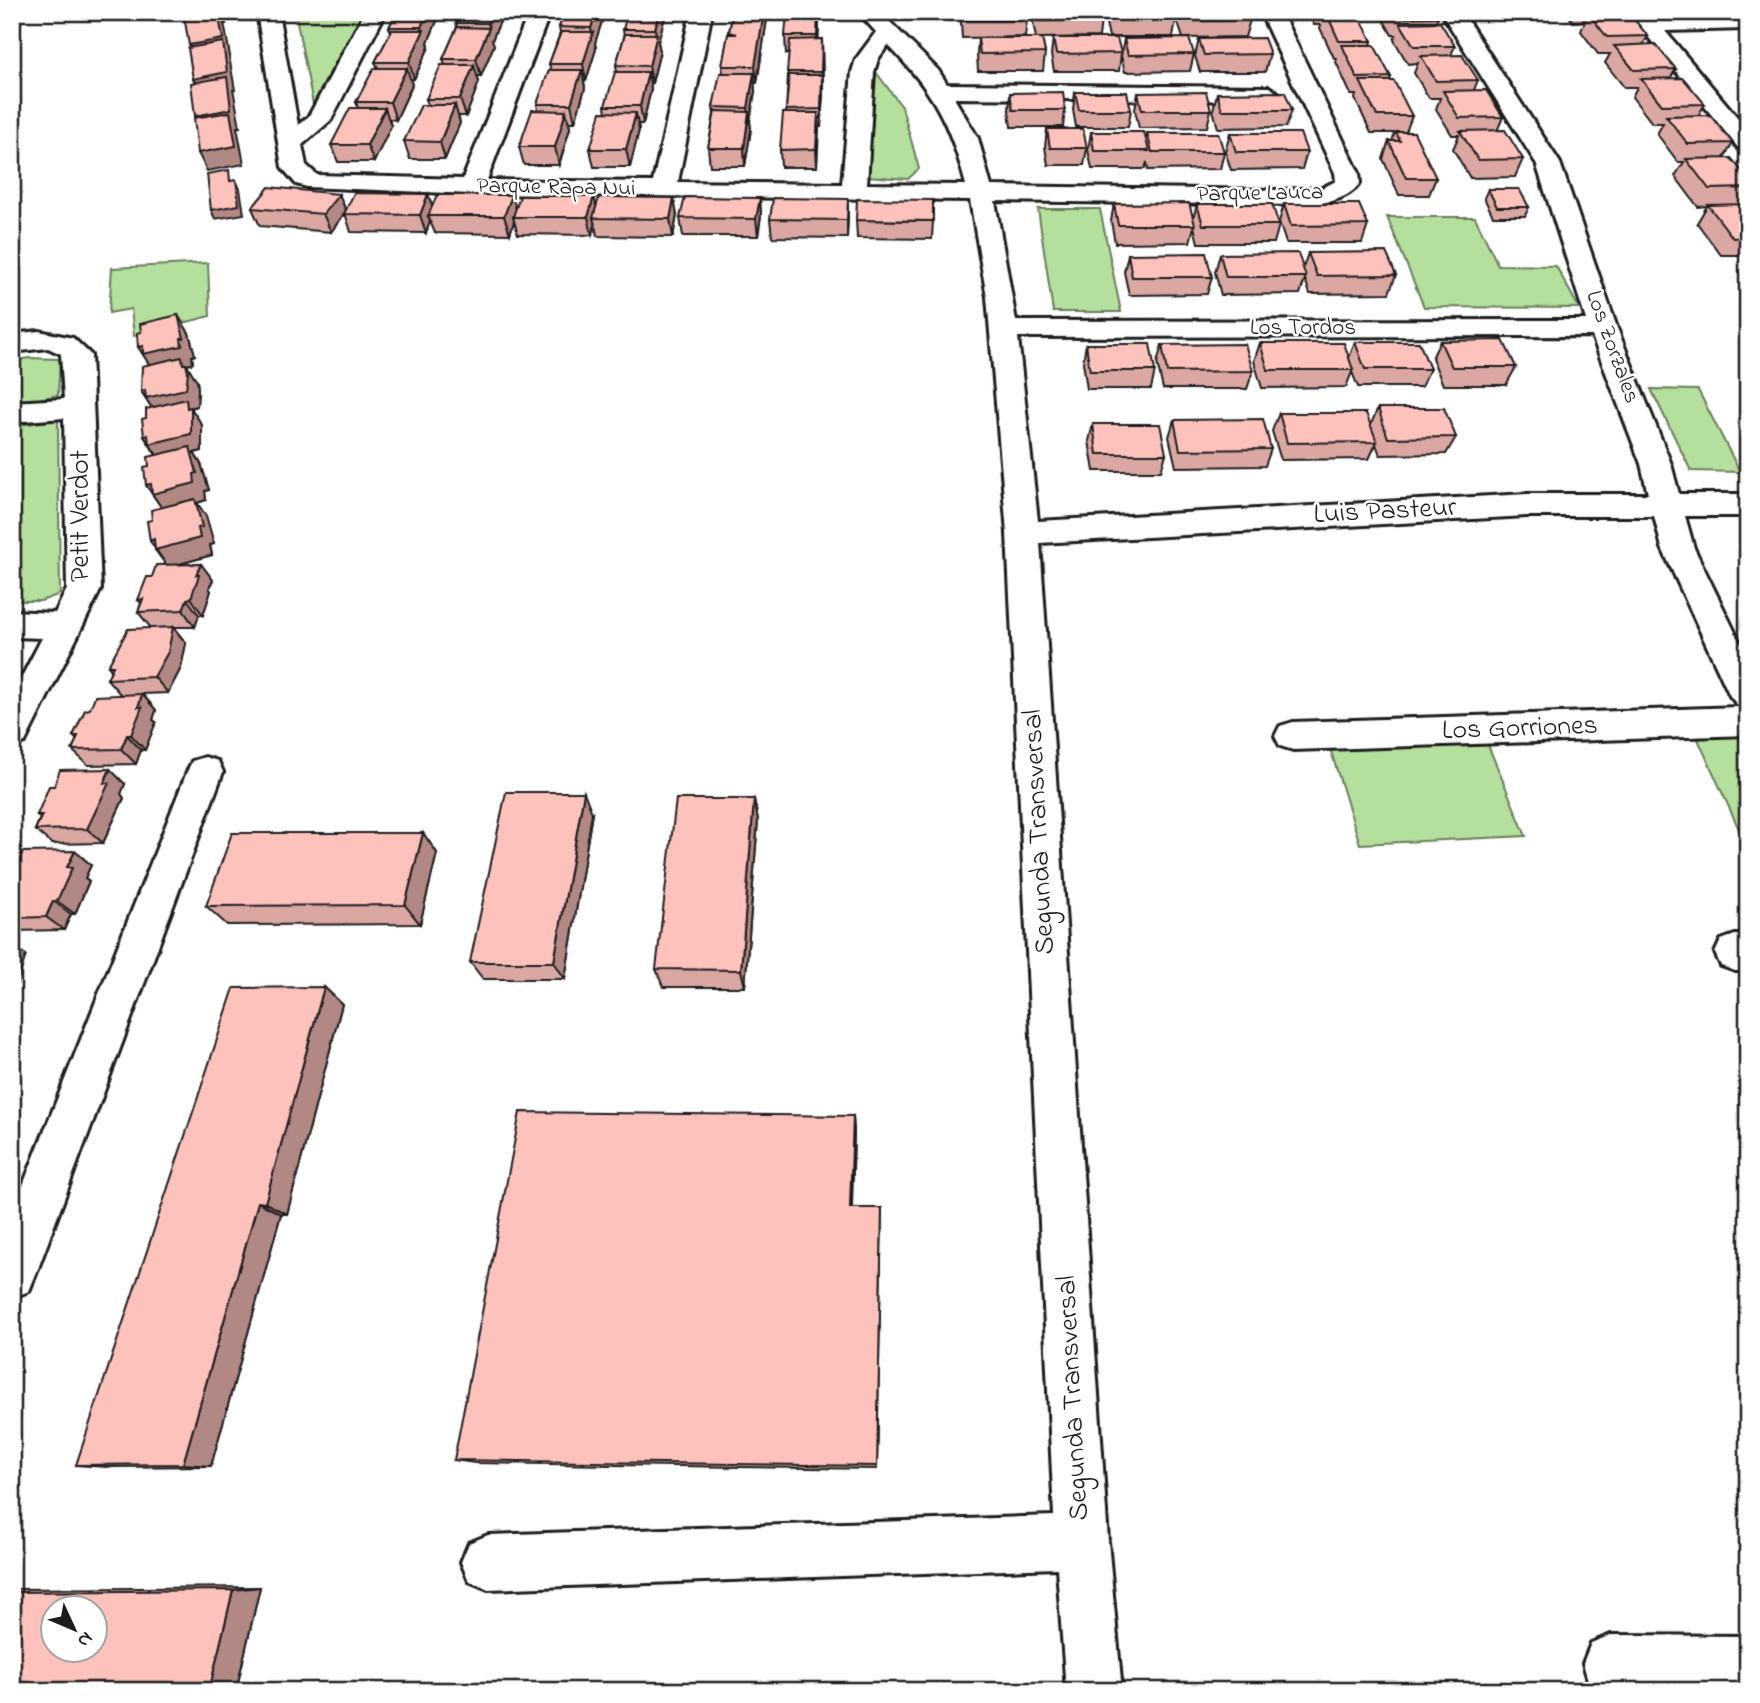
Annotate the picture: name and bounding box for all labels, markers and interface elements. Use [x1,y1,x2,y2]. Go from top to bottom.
street label: Parque Rapa Nui [476,170,636,206]
street label: Parque Lauca [1196,176,1324,212]
street label: Los Zorzales [1576,286,1648,408]
street label: Los Tordos [1250,312,1356,345]
street label: Petit Verdot [61,450,102,582]
street label: Luis Pasteur [1312,488,1458,536]
street label: Los Gorriones [1441,706,1599,752]
street label: Segunda Transversal [1013,708,1067,956]
street label: Segunda Transversal [1047,1274,1101,1522]
north arrow [38,1594,108,1664]
text: N [70,1625,99,1653]

